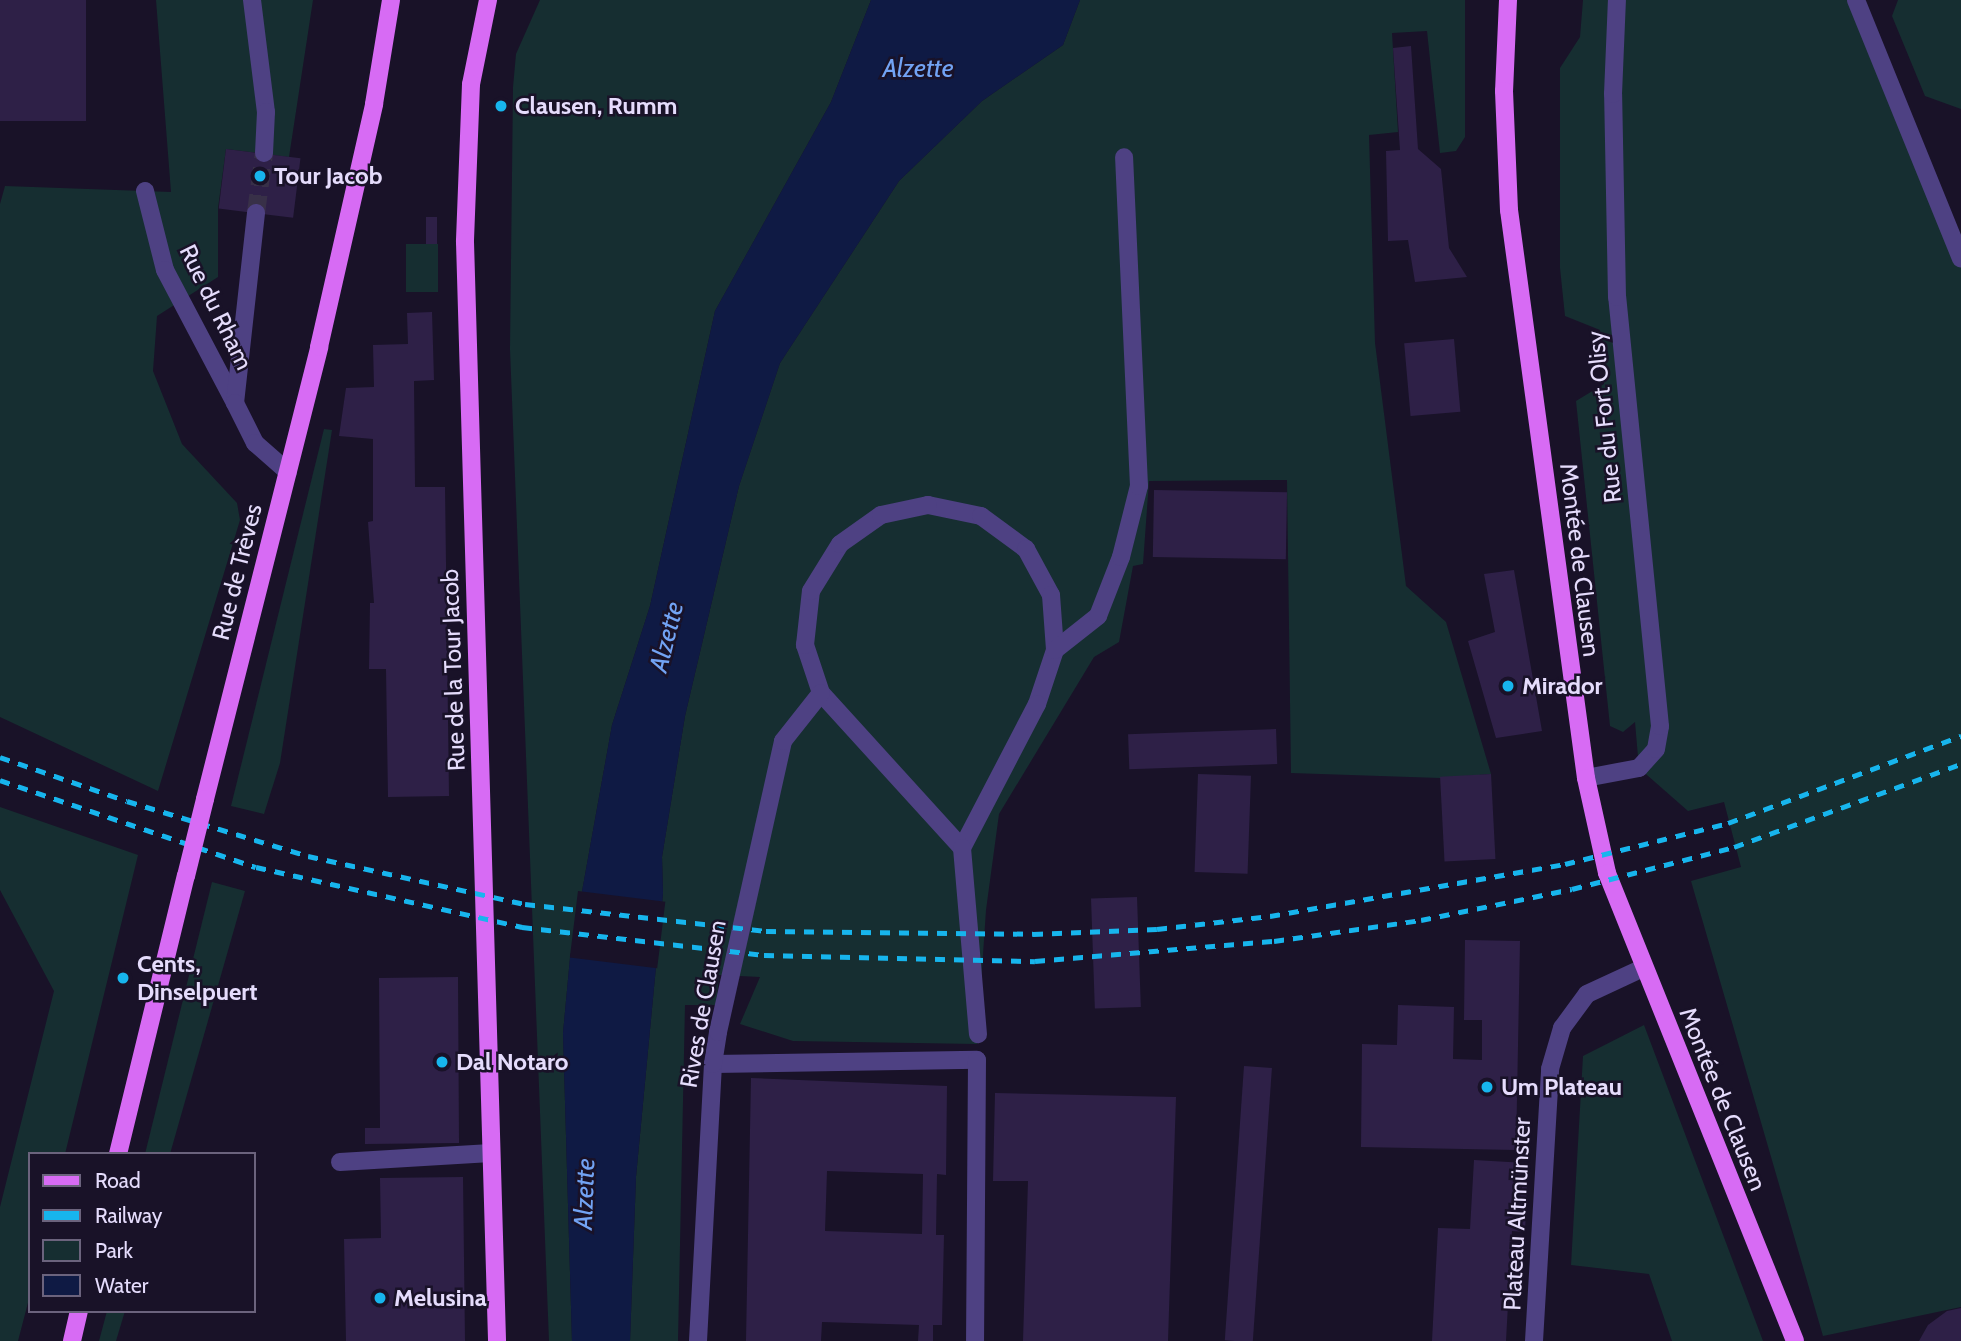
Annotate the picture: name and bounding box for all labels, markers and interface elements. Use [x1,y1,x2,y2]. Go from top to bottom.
water label: Alzette [882,53,954,85]
place label: Clausen, Rumm [515,92,677,120]
marker: Clausen, Rumm [493,98,509,114]
place label: Tour Jacob [274,162,382,190]
marker: Tour Jacob [252,168,268,184]
street label: Rue du Rham [173,240,259,374]
street label: Rue du Fort Olisy [1581,330,1627,504]
street label: Montée de Clausen [1554,462,1606,658]
street label: Rue de Trèves [206,501,268,643]
street label: Rue de la Tour Jacob [435,568,471,772]
water label: Alzette [643,599,691,675]
place label: Mirador [1522,672,1603,700]
marker: Mirador [1500,678,1516,694]
street label: Rives de Clausen [674,918,732,1090]
place label: Cents, Dinselpuert [137,950,257,1006]
marker: Cents, Dinselpuert [115,970,131,986]
street label: Montée de Clausen [1673,1003,1773,1195]
place label: Dal Notaro [456,1048,568,1076]
marker: Dal Notaro [434,1054,450,1070]
place label: Um Plateau [1501,1073,1622,1101]
marker: Um Plateau [1479,1079,1495,1095]
street label: Plateau Altmünster [1498,1117,1536,1311]
legend [28,1152,256,1313]
water label: Alzette [568,1158,602,1230]
text: Road [95,1168,141,1193]
text: Railway [95,1203,162,1228]
text: Park [95,1238,133,1263]
text: Water [95,1273,148,1298]
place label: Melusina [394,1284,487,1312]
marker: Melusina [372,1290,388,1306]

